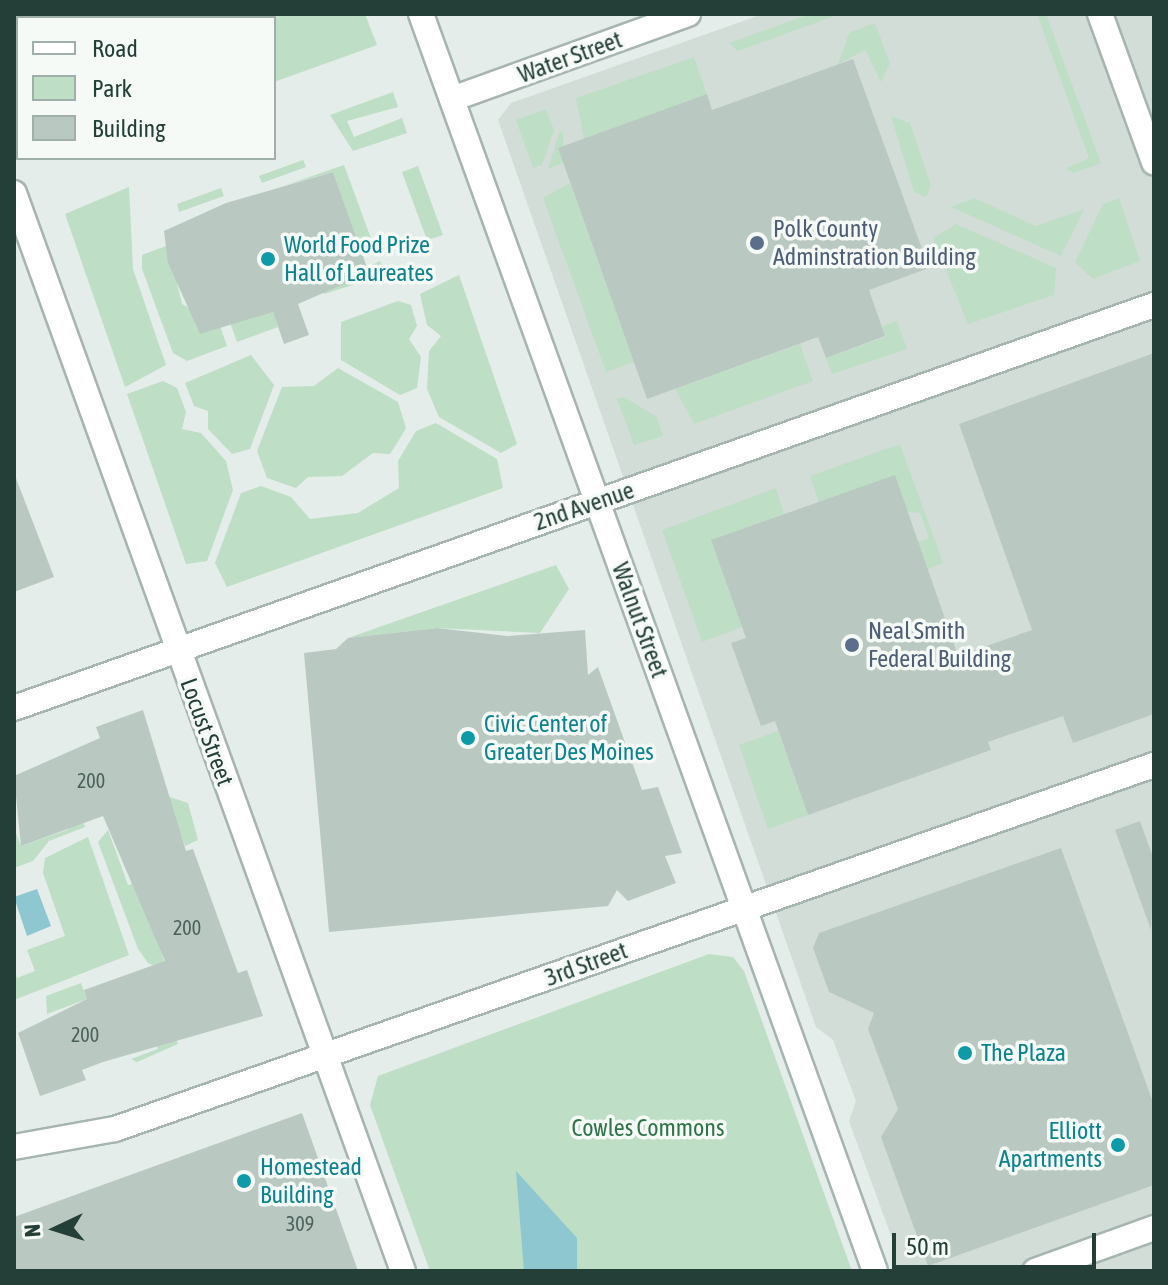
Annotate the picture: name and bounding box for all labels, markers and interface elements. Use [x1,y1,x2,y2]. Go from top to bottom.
legend [16,16,276,160]
street label: Water Street [514,25,626,89]
text: Road [92,35,138,62]
text: Park [92,75,132,102]
text: Building [92,115,165,142]
place label: Polk County Adminstration Building [773,215,976,271]
place label: World Food Prize Hall of Laureates [284,231,434,287]
marker: Polk County Adminstration Building [748,234,766,252]
marker: World Food Prize Hall of Laureates [259,250,277,268]
street label: 2nd Avenue [530,475,638,537]
street label: Walnut Street [606,559,674,681]
place label: Neal Smith Federal Building [868,617,1011,673]
marker: Neal Smith Federal Building [843,636,861,654]
street label: Locust Street [174,674,240,790]
place label: Civic Center of Greater Des Moines [484,710,654,766]
marker: Civic Center of Greater Des Moines [459,729,477,747]
house number: 200 [77,768,105,792]
house number: 200 [173,915,201,939]
street label: 3rd Street [541,936,631,992]
house number: 200 [71,1022,99,1046]
place label: The Plaza [981,1039,1066,1067]
marker: The Plaza [956,1044,974,1062]
park label: Cowles Commons [572,1114,724,1142]
place label: Elliott Apartments [999,1117,1102,1173]
marker: Elliott Apartments [1109,1136,1127,1154]
place label: Homestead Building [260,1153,362,1209]
marker: Homestead Building [235,1172,253,1190]
north arrow [16,1189,96,1269]
house number: 309 [286,1211,314,1235]
scale bar [896,1217,1100,1267]
text: N [19,1223,45,1238]
text: 50 m [906,1233,949,1260]

